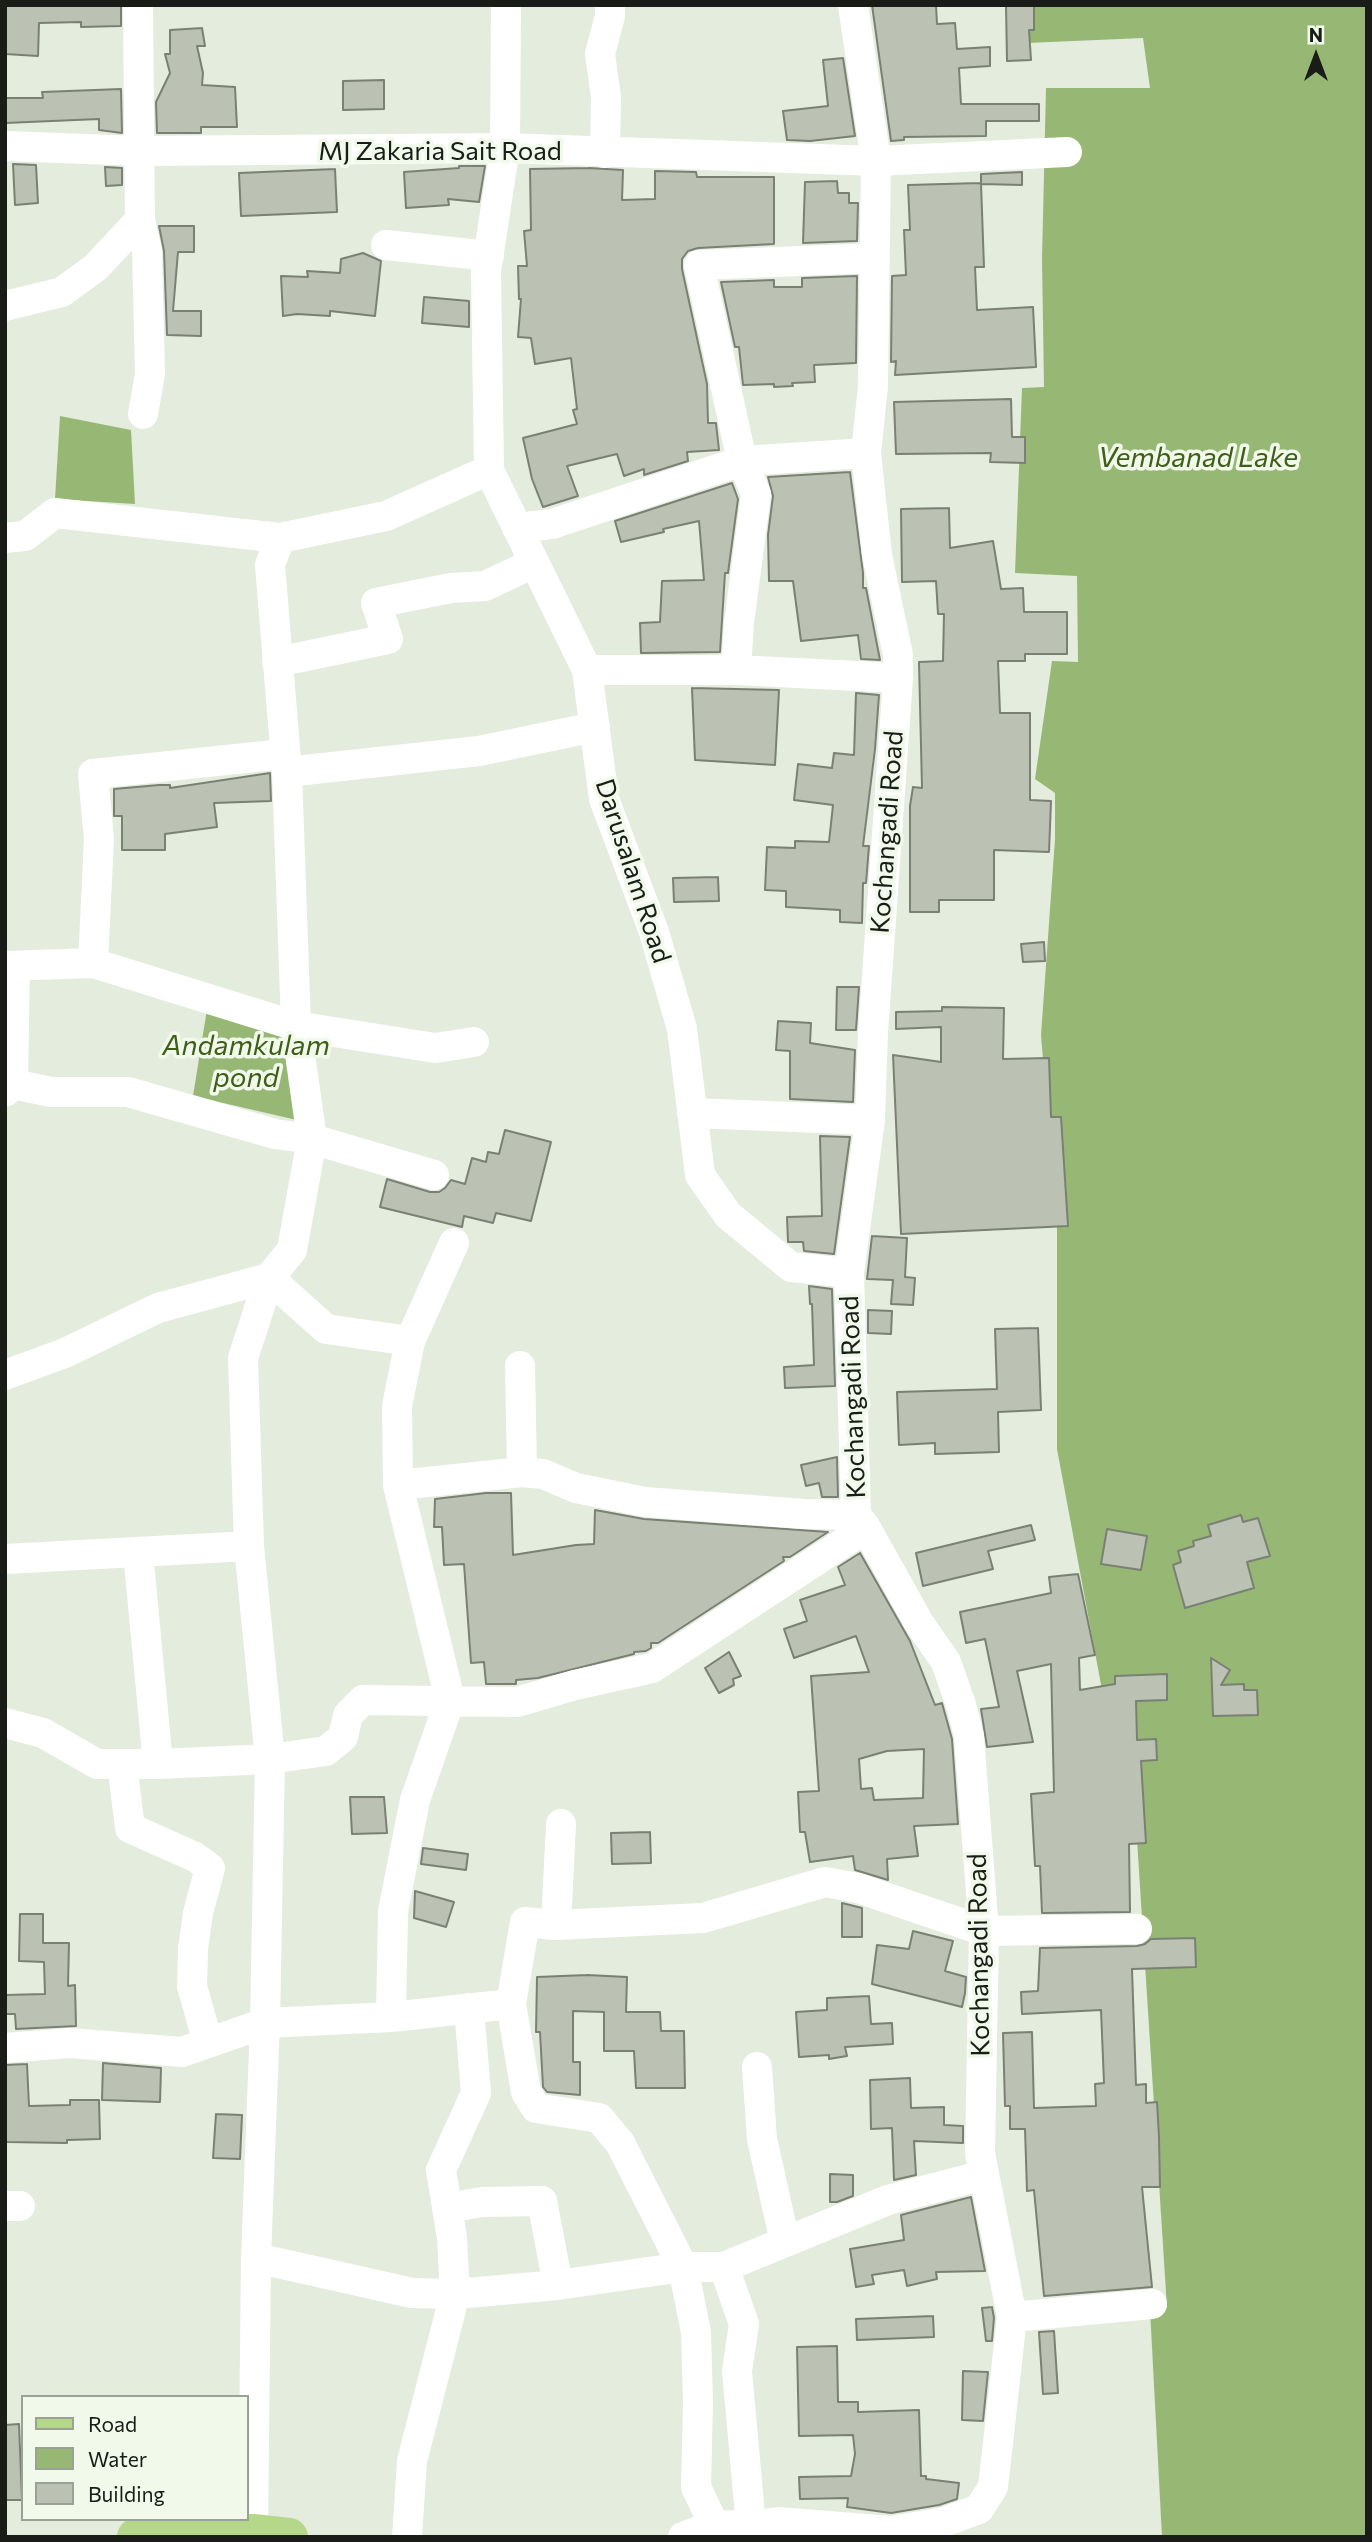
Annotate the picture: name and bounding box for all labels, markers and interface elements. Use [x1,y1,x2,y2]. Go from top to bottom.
north arrow [1281,21,1351,91]
text: N [1309,23,1323,46]
street label: MJ Zakaria Sait Road [318,135,562,167]
water label: Vembanad Lake [1098,441,1298,475]
street label: Kochangadi Road [864,730,910,934]
street label: Darusalam Road [589,775,677,967]
water label: Andamkulam pond [162,1029,330,1095]
street label: Kochangadi Road [834,1295,872,1499]
street label: Kochangadi Road [962,1853,996,2057]
legend [21,2395,248,2521]
text: Road [88,2411,137,2436]
text: Water [88,2446,147,2471]
text: Building [88,2481,165,2506]

